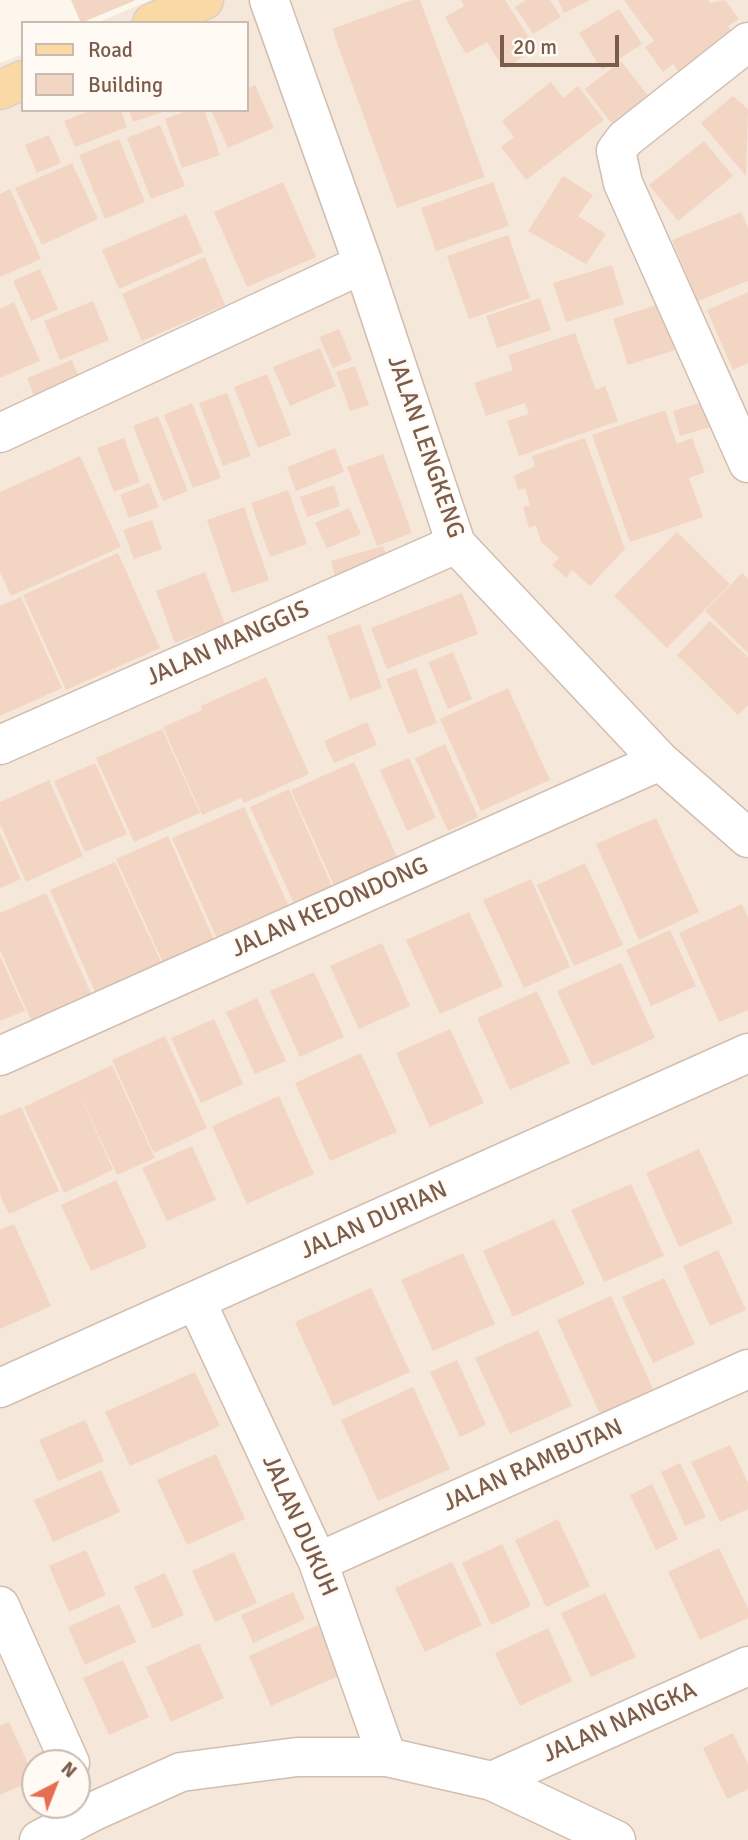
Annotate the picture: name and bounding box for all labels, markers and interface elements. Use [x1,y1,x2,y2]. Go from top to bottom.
legend [21,21,248,112]
scale bar [503,21,622,65]
text: 20 m [513,34,557,60]
text: Road [88,37,133,63]
text: Building [88,72,163,98]
street label: JALAN LENGKENG [380,352,470,542]
street label: JALAN MANGGIS [142,595,314,693]
street label: JALAN KEDONDONG [227,852,433,964]
street label: JALAN DURIAN [296,1176,452,1266]
street label: JALAN RAMBUTAN [439,1413,627,1519]
street label: JALAN DUKUH [255,1451,343,1601]
street label: JALAN NANGKA [539,1676,701,1770]
north arrow [21,1749,91,1819]
text: N [56,1757,82,1783]

